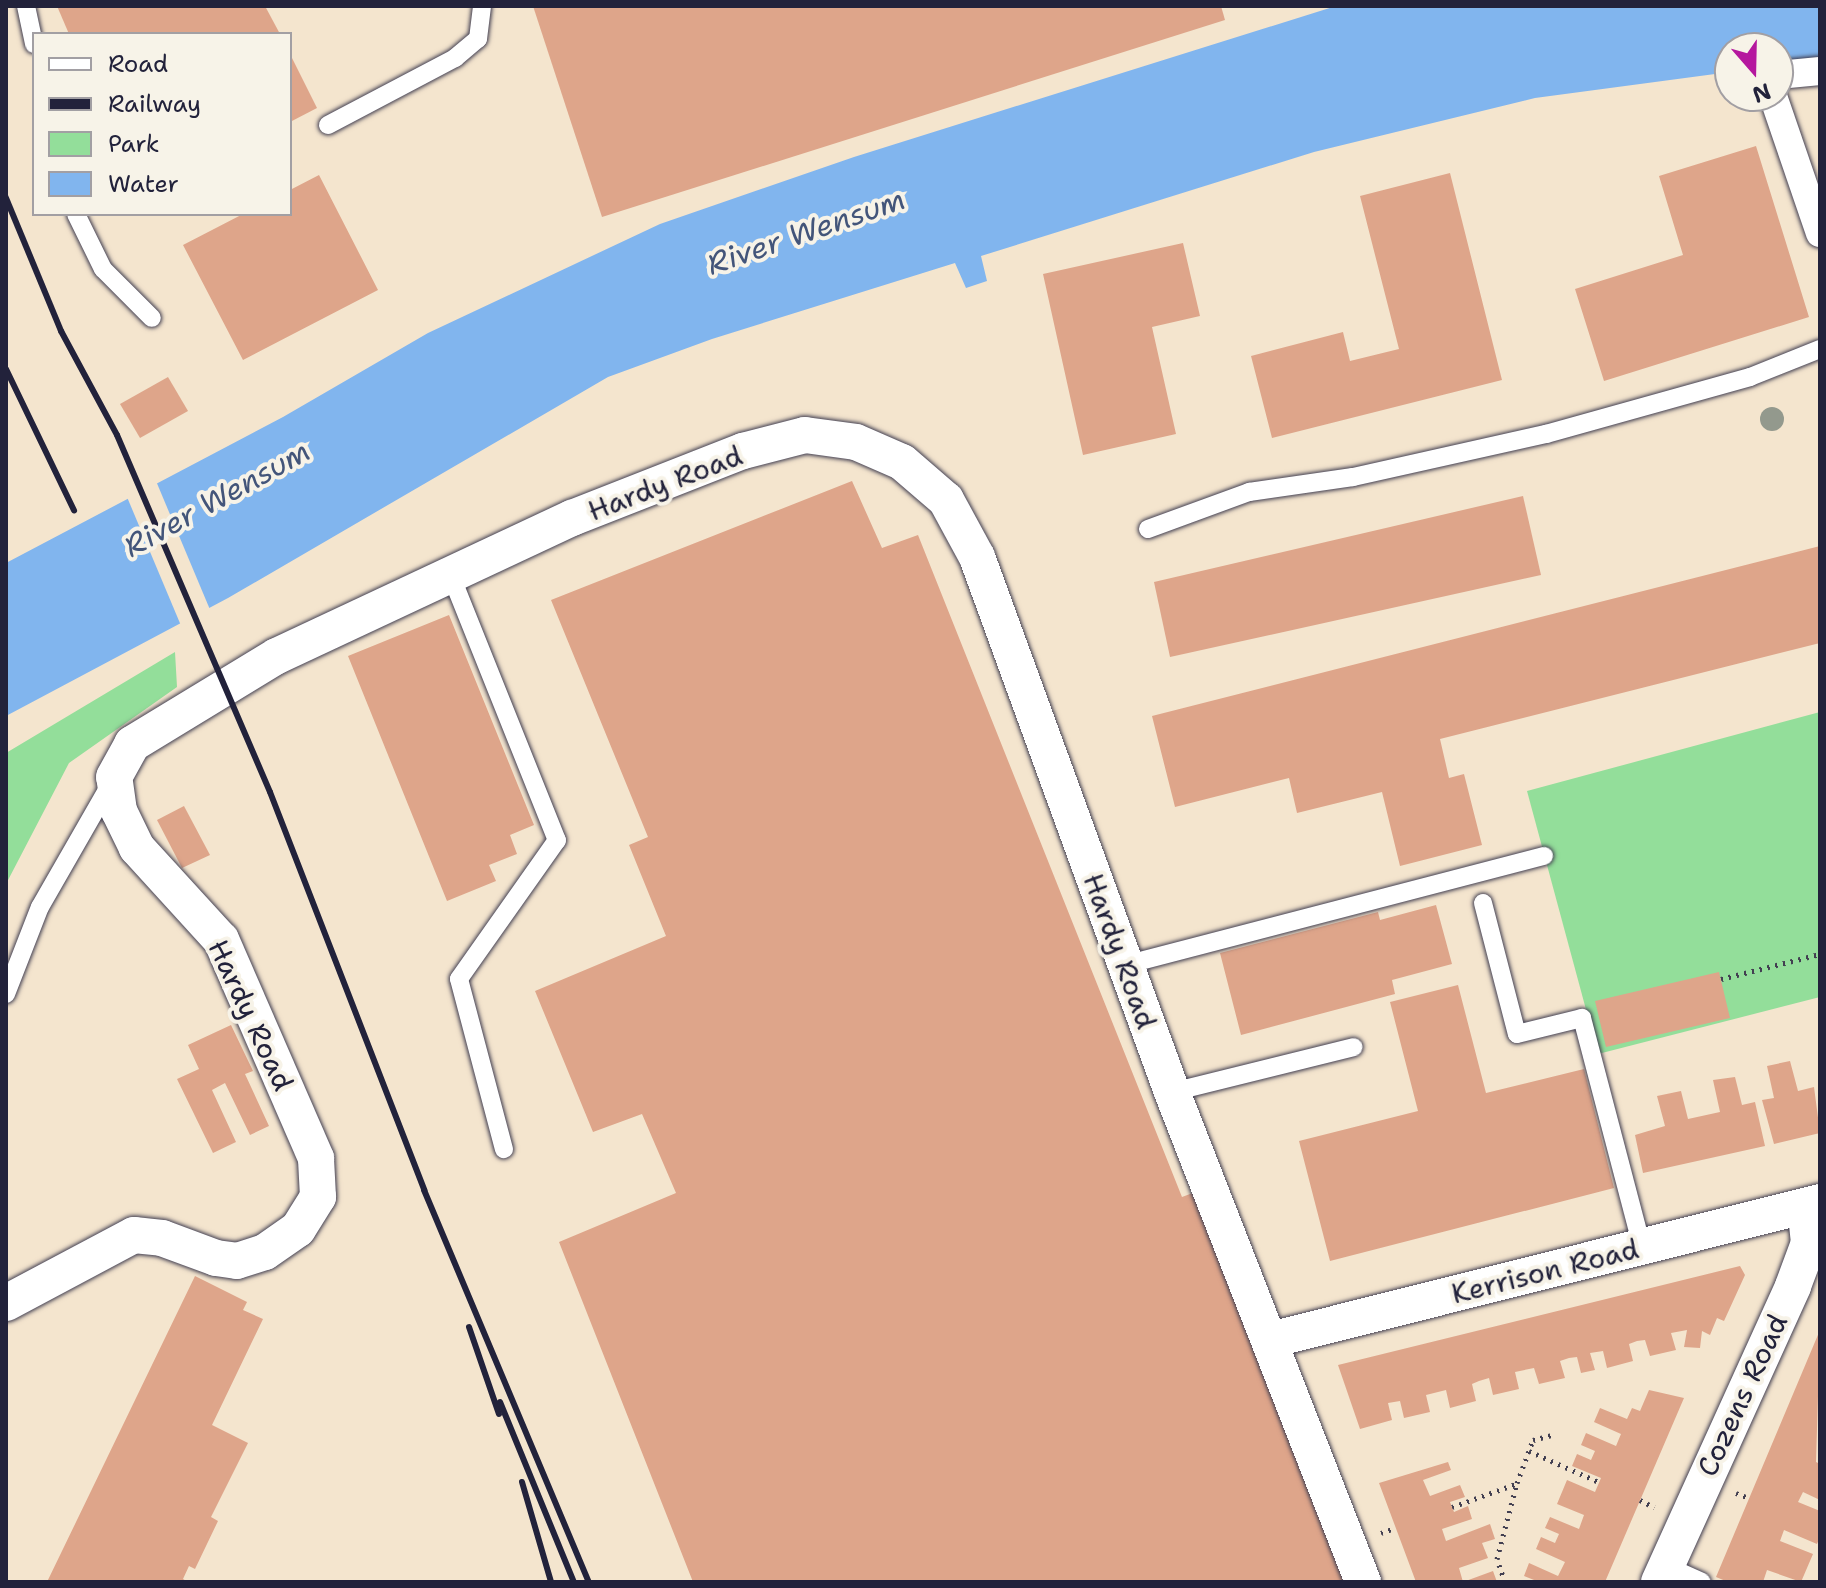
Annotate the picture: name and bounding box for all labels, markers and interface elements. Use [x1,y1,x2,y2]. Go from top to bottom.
legend [32,32,292,216]
north arrow [1714,32,1794,112]
text: Road [108,48,168,80]
text: N [1749,77,1775,110]
text: Railway [108,88,201,120]
text: Park [108,128,160,160]
text: Water [108,168,179,200]
water label: River Wensum [702,181,910,283]
water label: River Wensum [118,433,316,565]
street label: Hardy Road [583,438,747,528]
street label: Hardy Road [1076,869,1164,1033]
street label: Hardy Road [201,934,301,1096]
street label: Kerrison Road [1448,1232,1642,1310]
street label: Cozens Road [1690,1309,1794,1481]

